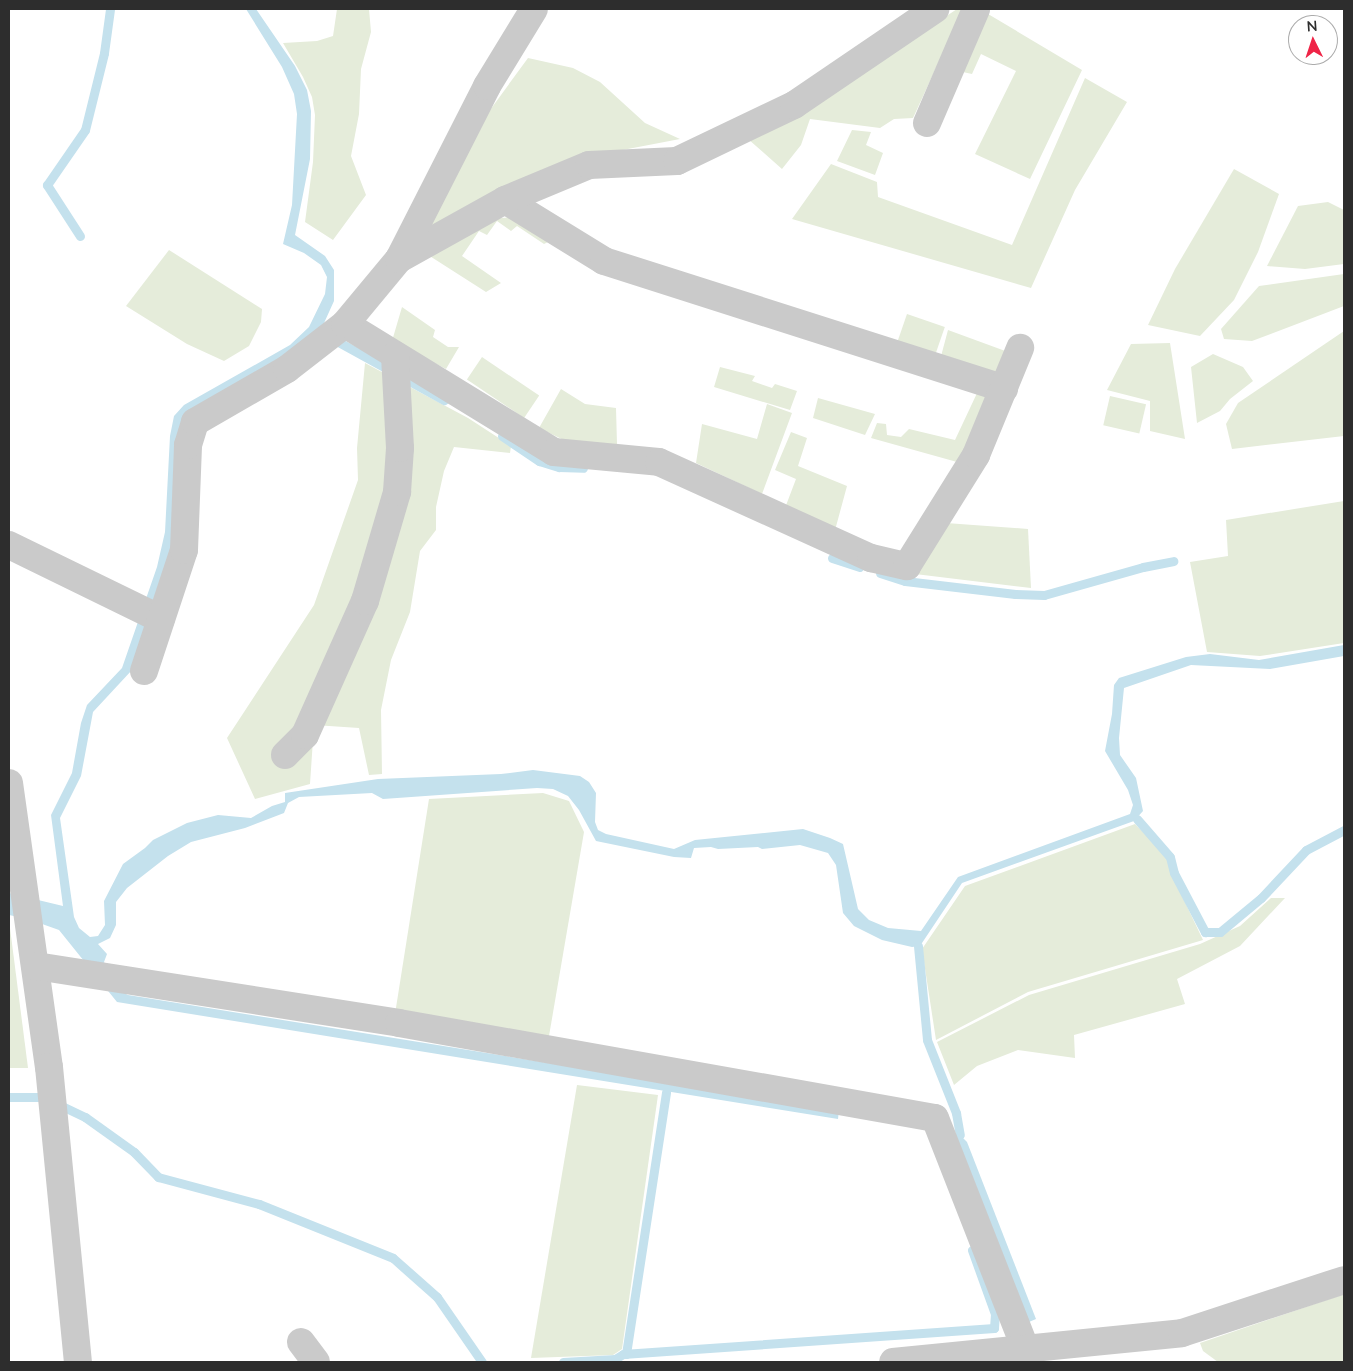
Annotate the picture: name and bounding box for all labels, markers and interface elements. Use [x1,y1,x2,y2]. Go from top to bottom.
north arrow [1288,15,1338,65]
text: N [1306,17,1318,34]

